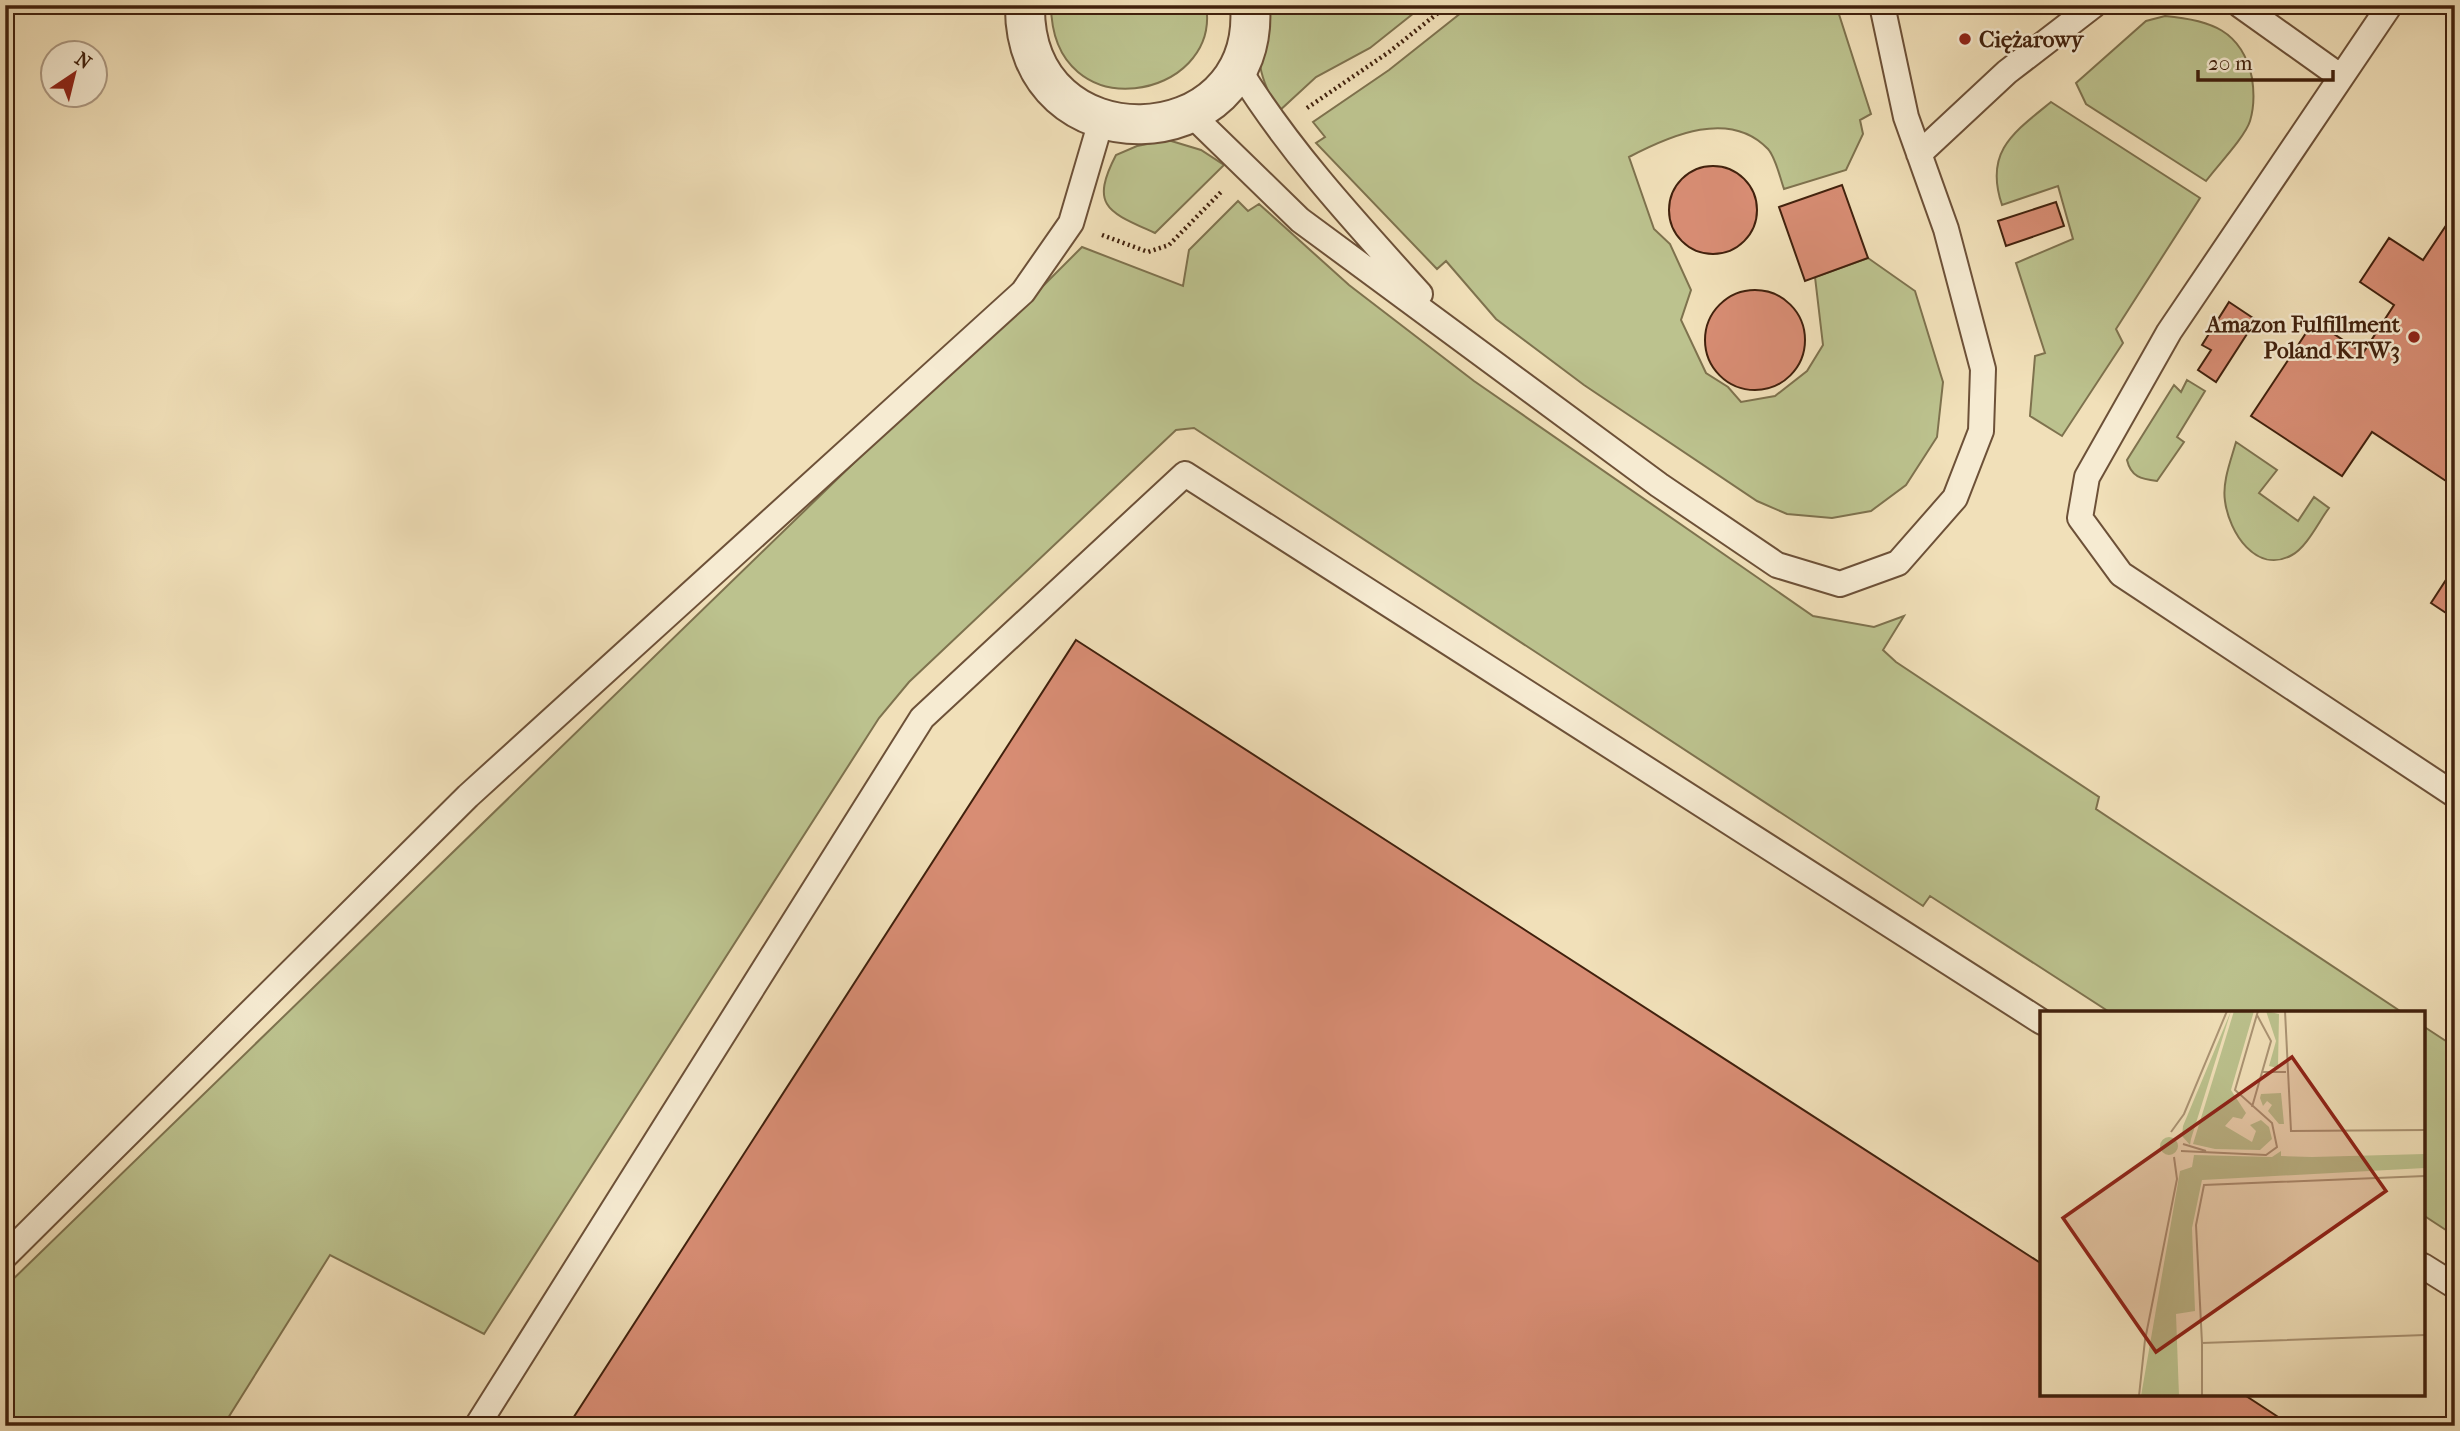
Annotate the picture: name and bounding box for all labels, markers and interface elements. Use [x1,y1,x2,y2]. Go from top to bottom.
place label: Ciężarowy [1979,26,2085,54]
marker: Ciężarowy [1957,31,1973,47]
north arrow [38,38,108,108]
scale bar [2198,38,2332,82]
text: N [71,48,96,74]
text: 20 m [2208,51,2253,75]
place label: Amazon Fulfillment Poland KTW3 [2204,311,2401,364]
marker: Amazon Fulfillment Poland KTW3 [2406,329,2422,345]
inset map [2040,1011,2425,1396]

